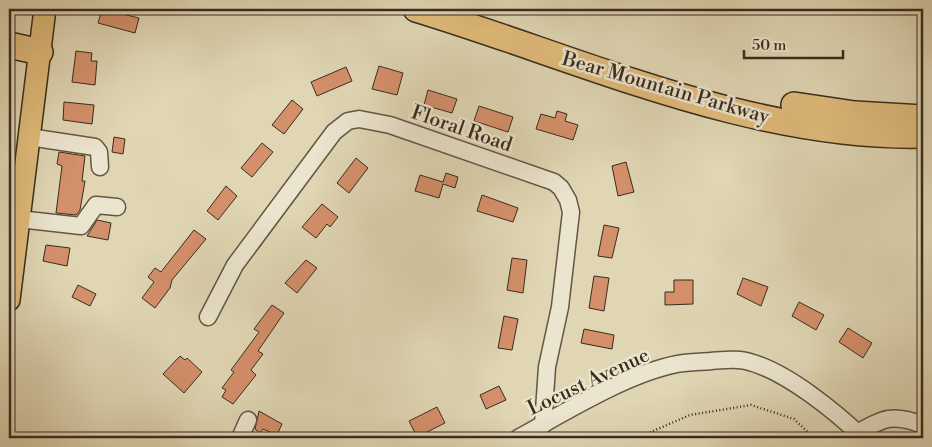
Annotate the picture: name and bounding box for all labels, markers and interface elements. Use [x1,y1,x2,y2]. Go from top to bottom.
scale bar [744,28,843,60]
text: 50 m [752,36,786,55]
street label: Bear Mountain Parkway [558,47,772,130]
street label: Floral Road [408,100,516,159]
street label: Locust Avenue [524,343,654,422]

